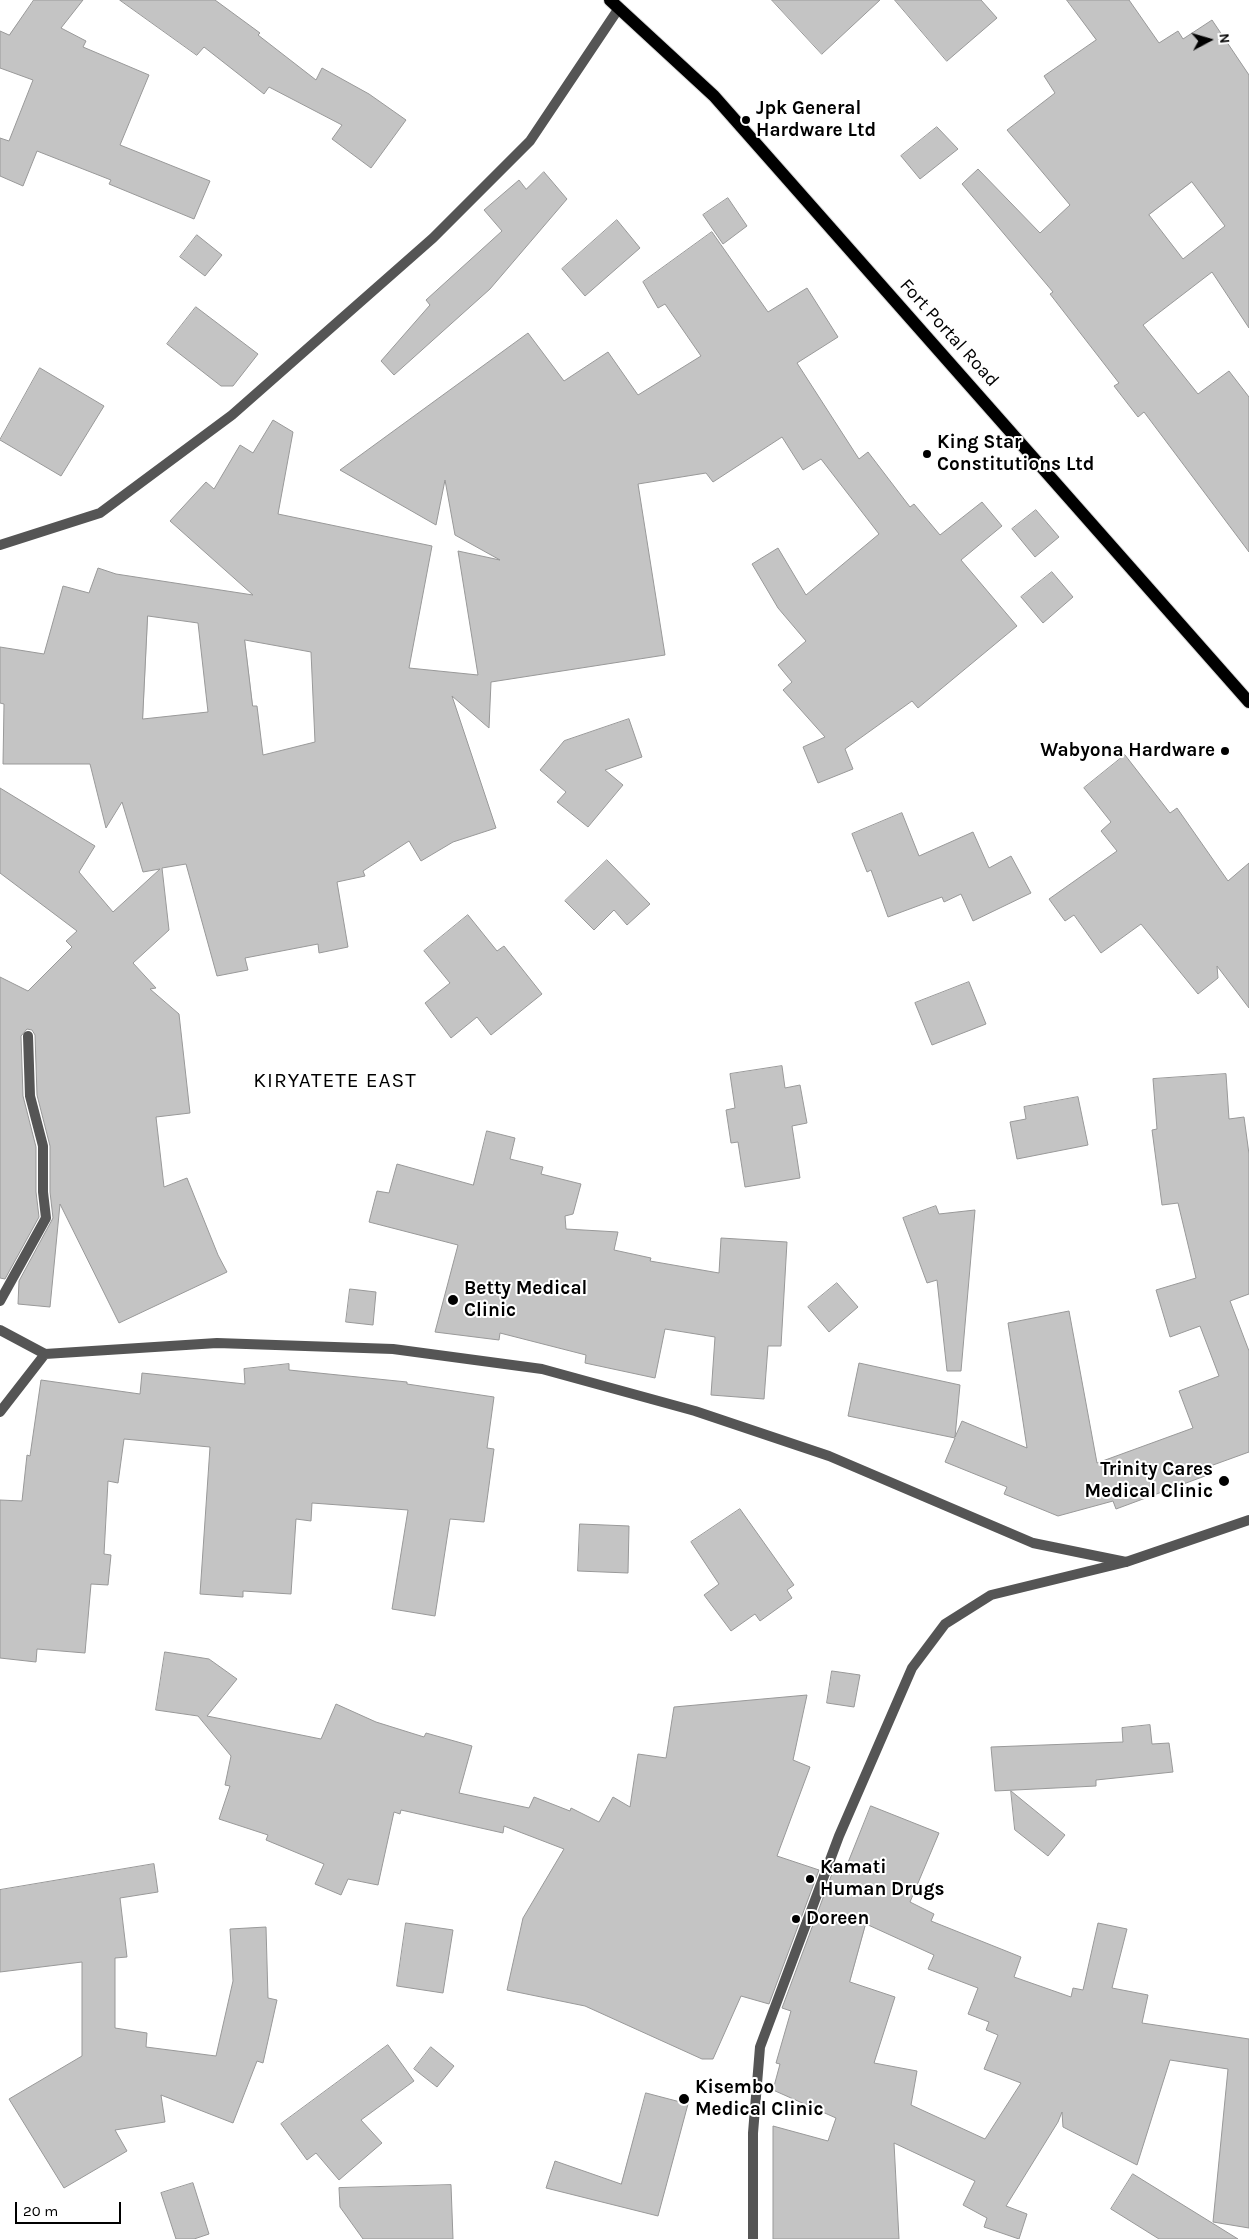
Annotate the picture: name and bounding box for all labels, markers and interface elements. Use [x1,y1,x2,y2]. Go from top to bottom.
north arrow [1184,15,1234,65]
text: N [1215,32,1233,44]
place label: Jpk General Hardware Ltd [756,98,876,142]
marker: Jpk General Hardware Ltd [740,114,752,126]
street label: Fort Portal Road [895,274,1003,392]
place label: King Star Constitutions Ltd [937,432,1094,476]
marker: King Star Constitutions Ltd [921,448,933,460]
place label: Wabyona Hardware [1040,740,1215,762]
marker: Wabyona Hardware [1219,745,1231,757]
district label: KIRYATETE EAST [252,1068,418,1094]
place label: Betty Medical Clinic [464,1278,587,1322]
marker: Betty Medical Clinic [446,1293,460,1307]
place label: Trinity Cares Medical Clinic [1084,1459,1213,1503]
marker: Trinity Cares Medical Clinic [1217,1474,1231,1488]
place label: Kamati Human Drugs [820,1857,945,1901]
marker: Kamati Human Drugs [804,1873,816,1885]
place label: Doreen [806,1908,869,1930]
marker: Doreen [790,1913,802,1925]
place label: Kisembo Medical Clinic [695,2077,824,2121]
marker: Kisembo Medical Clinic [677,2092,691,2106]
scale bar [18,2192,124,2224]
text: 20 m [23,2202,58,2220]

